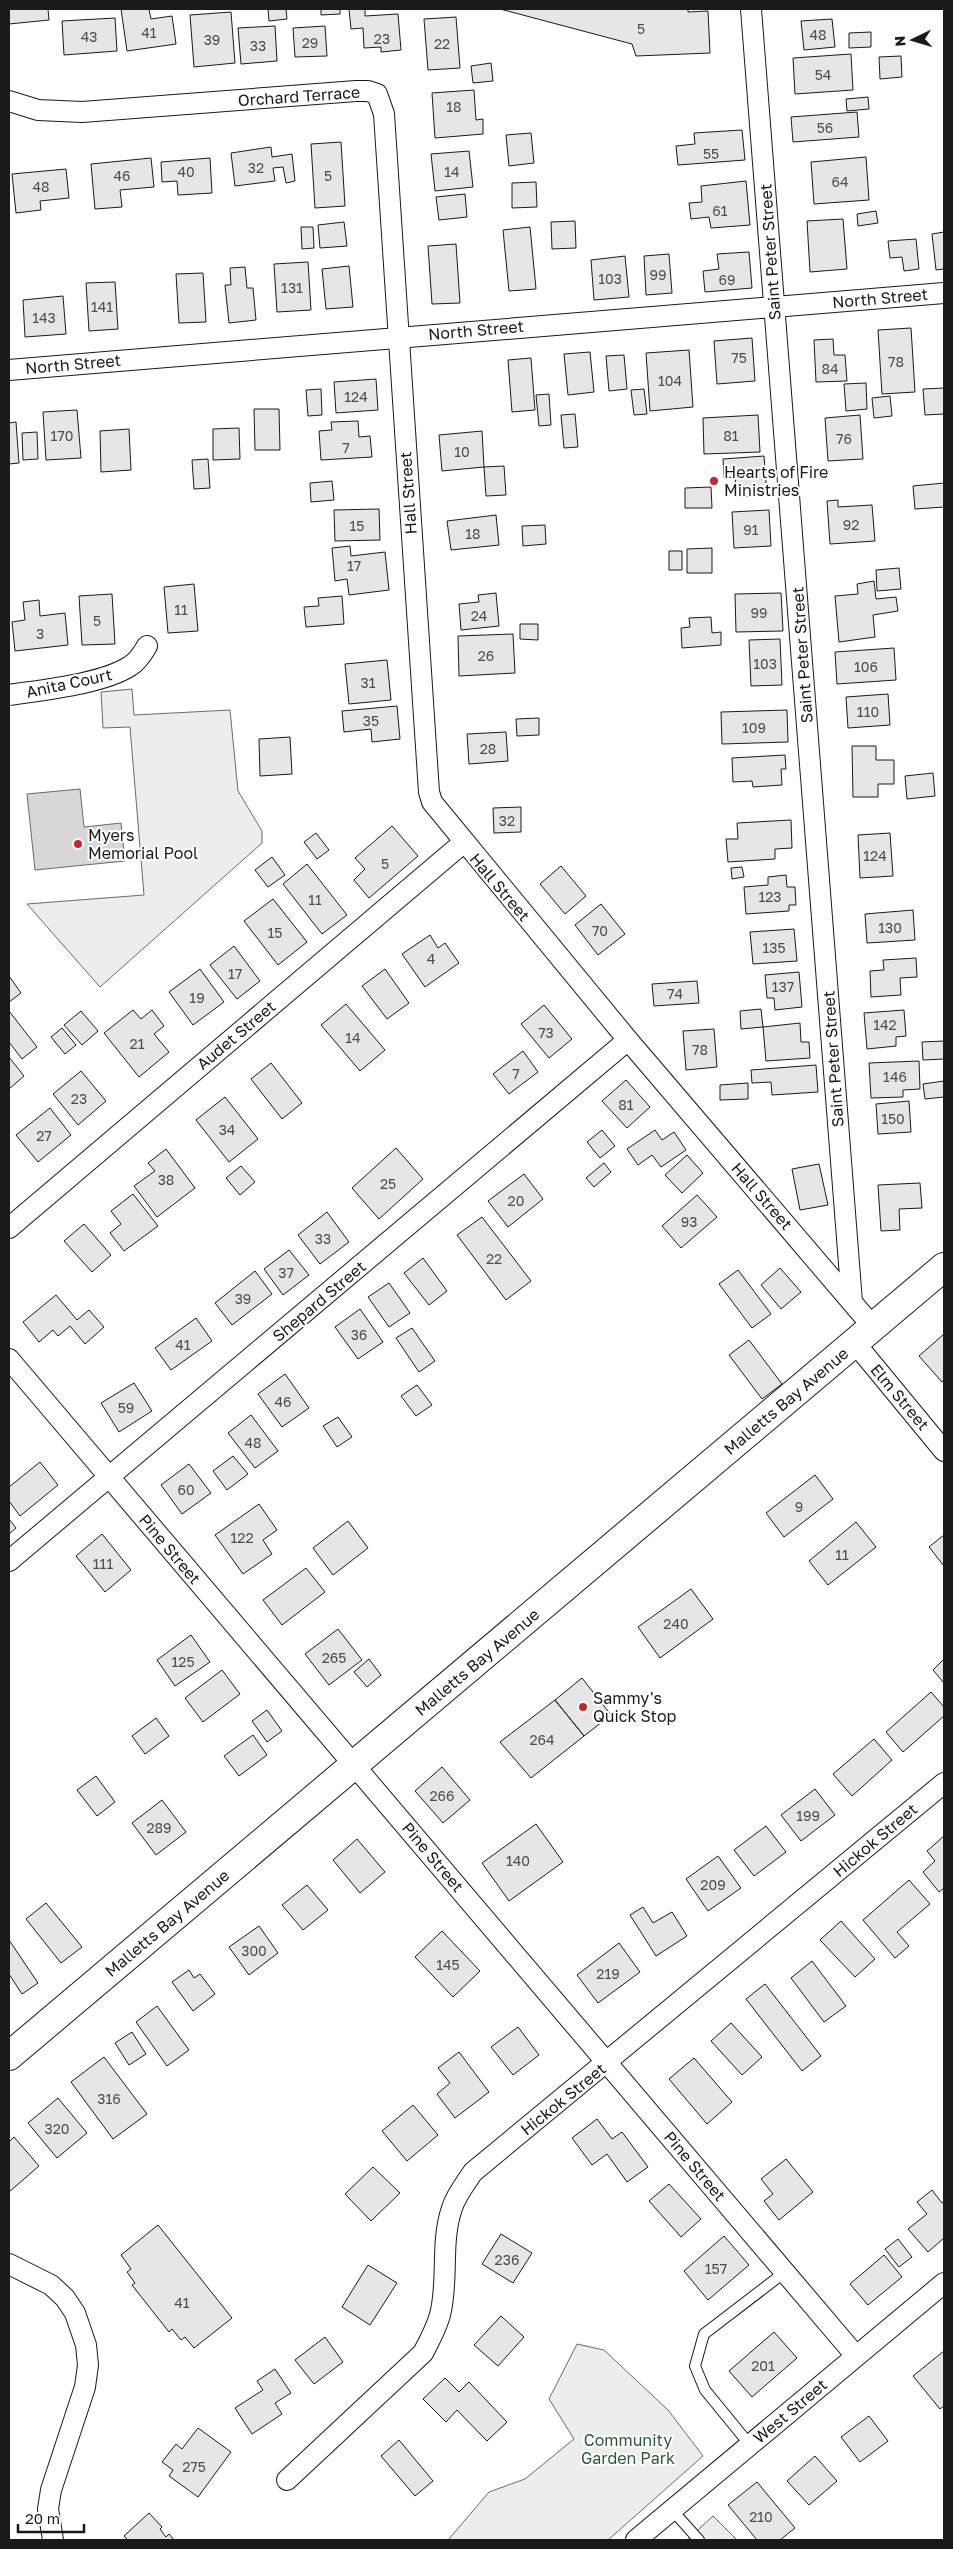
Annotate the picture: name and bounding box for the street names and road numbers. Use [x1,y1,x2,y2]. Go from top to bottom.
street label: Orchard Terrace [237,82,361,110]
street label: Saint Peter Street [755,183,785,321]
street label: North Street [831,284,929,312]
street label: North Street [427,316,525,344]
street label: North Street [24,350,122,378]
street label: Hall Street [395,451,421,535]
street label: Saint Peter Street [787,586,817,724]
street label: Anita Court [24,664,114,702]
street label: Hall Street [466,849,534,925]
street label: Saint Peter Street [818,990,848,1128]
street label: Audet Street [192,996,280,1074]
street label: Hall Street [727,1158,797,1234]
street label: Shepard Street [268,1256,370,1346]
street label: Malletts Bay Avenue [720,1343,852,1459]
street label: Elm Street [866,1360,934,1434]
street label: Pine Street [135,1510,205,1588]
street label: Malletts Bay Avenue [411,1604,543,1720]
street label: Hickok Street [829,1799,921,1881]
street label: Pine Street [398,1818,468,1896]
street label: Malletts Bay Avenue [101,1865,233,1981]
street label: Hickok Street [516,2059,610,2139]
street label: Pine Street [660,2127,730,2205]
street label: West Street [749,2374,831,2448]

